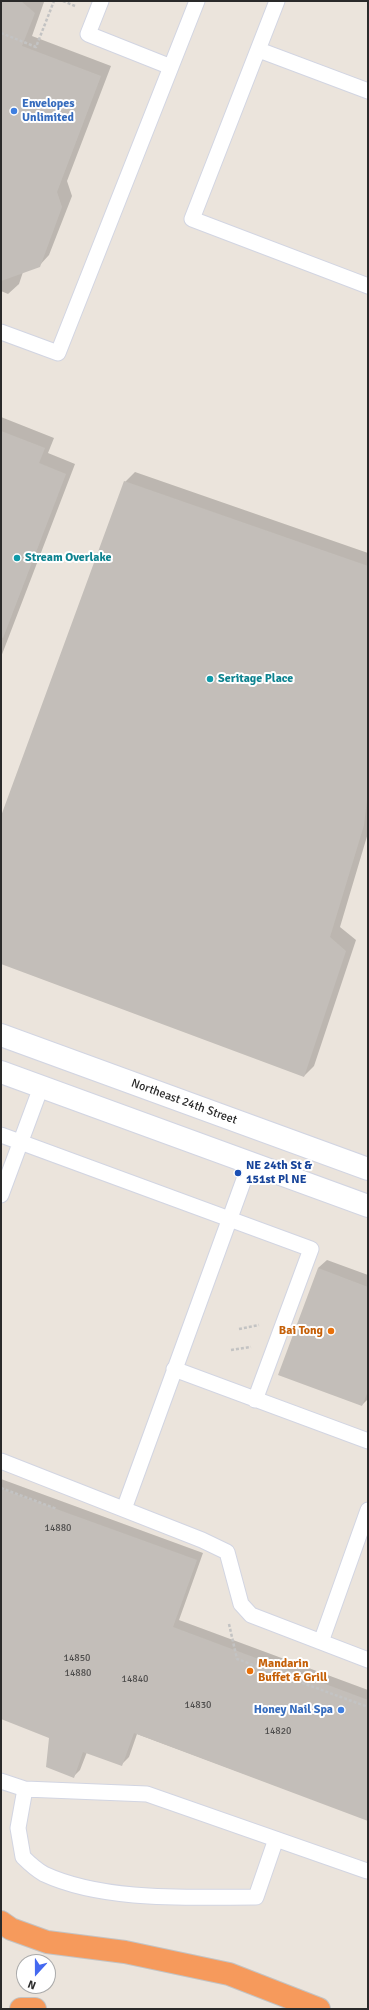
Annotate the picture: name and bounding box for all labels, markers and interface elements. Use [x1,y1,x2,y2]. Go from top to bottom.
place label: Envelopes Unlimited [22,97,75,125]
marker: Envelopes Unlimited [9,106,19,116]
place label: Stream Overlake [25,551,112,565]
marker: Stream Overlake [12,553,22,563]
place label: Seritage Place [218,672,293,686]
marker: Seritage Place [205,674,215,684]
street label: Northeast 24th Street [129,1076,239,1128]
place label: NE 24th St & 151st Pl NE [246,1159,312,1187]
marker: NE 24th St & 151st Pl NE [233,1168,243,1178]
place label: Bai Tong [279,1324,323,1338]
marker: Bai Tong [326,1326,336,1336]
house number: 14880 [45,1522,71,1534]
house number: 14850 [64,1652,90,1664]
place label: Mandarin Buffet & Grill [258,1657,327,1685]
marker: Mandarin Buffet & Grill [245,1666,255,1676]
house number: 14880 [65,1667,91,1679]
house number: 14840 [122,1673,148,1685]
house number: 14830 [185,1699,211,1711]
place label: Honey Nail Spa [254,1703,333,1717]
marker: Honey Nail Spa [336,1705,346,1715]
house number: 14820 [265,1725,291,1737]
north arrow [16,1954,56,1994]
text: N [26,1977,38,1992]

